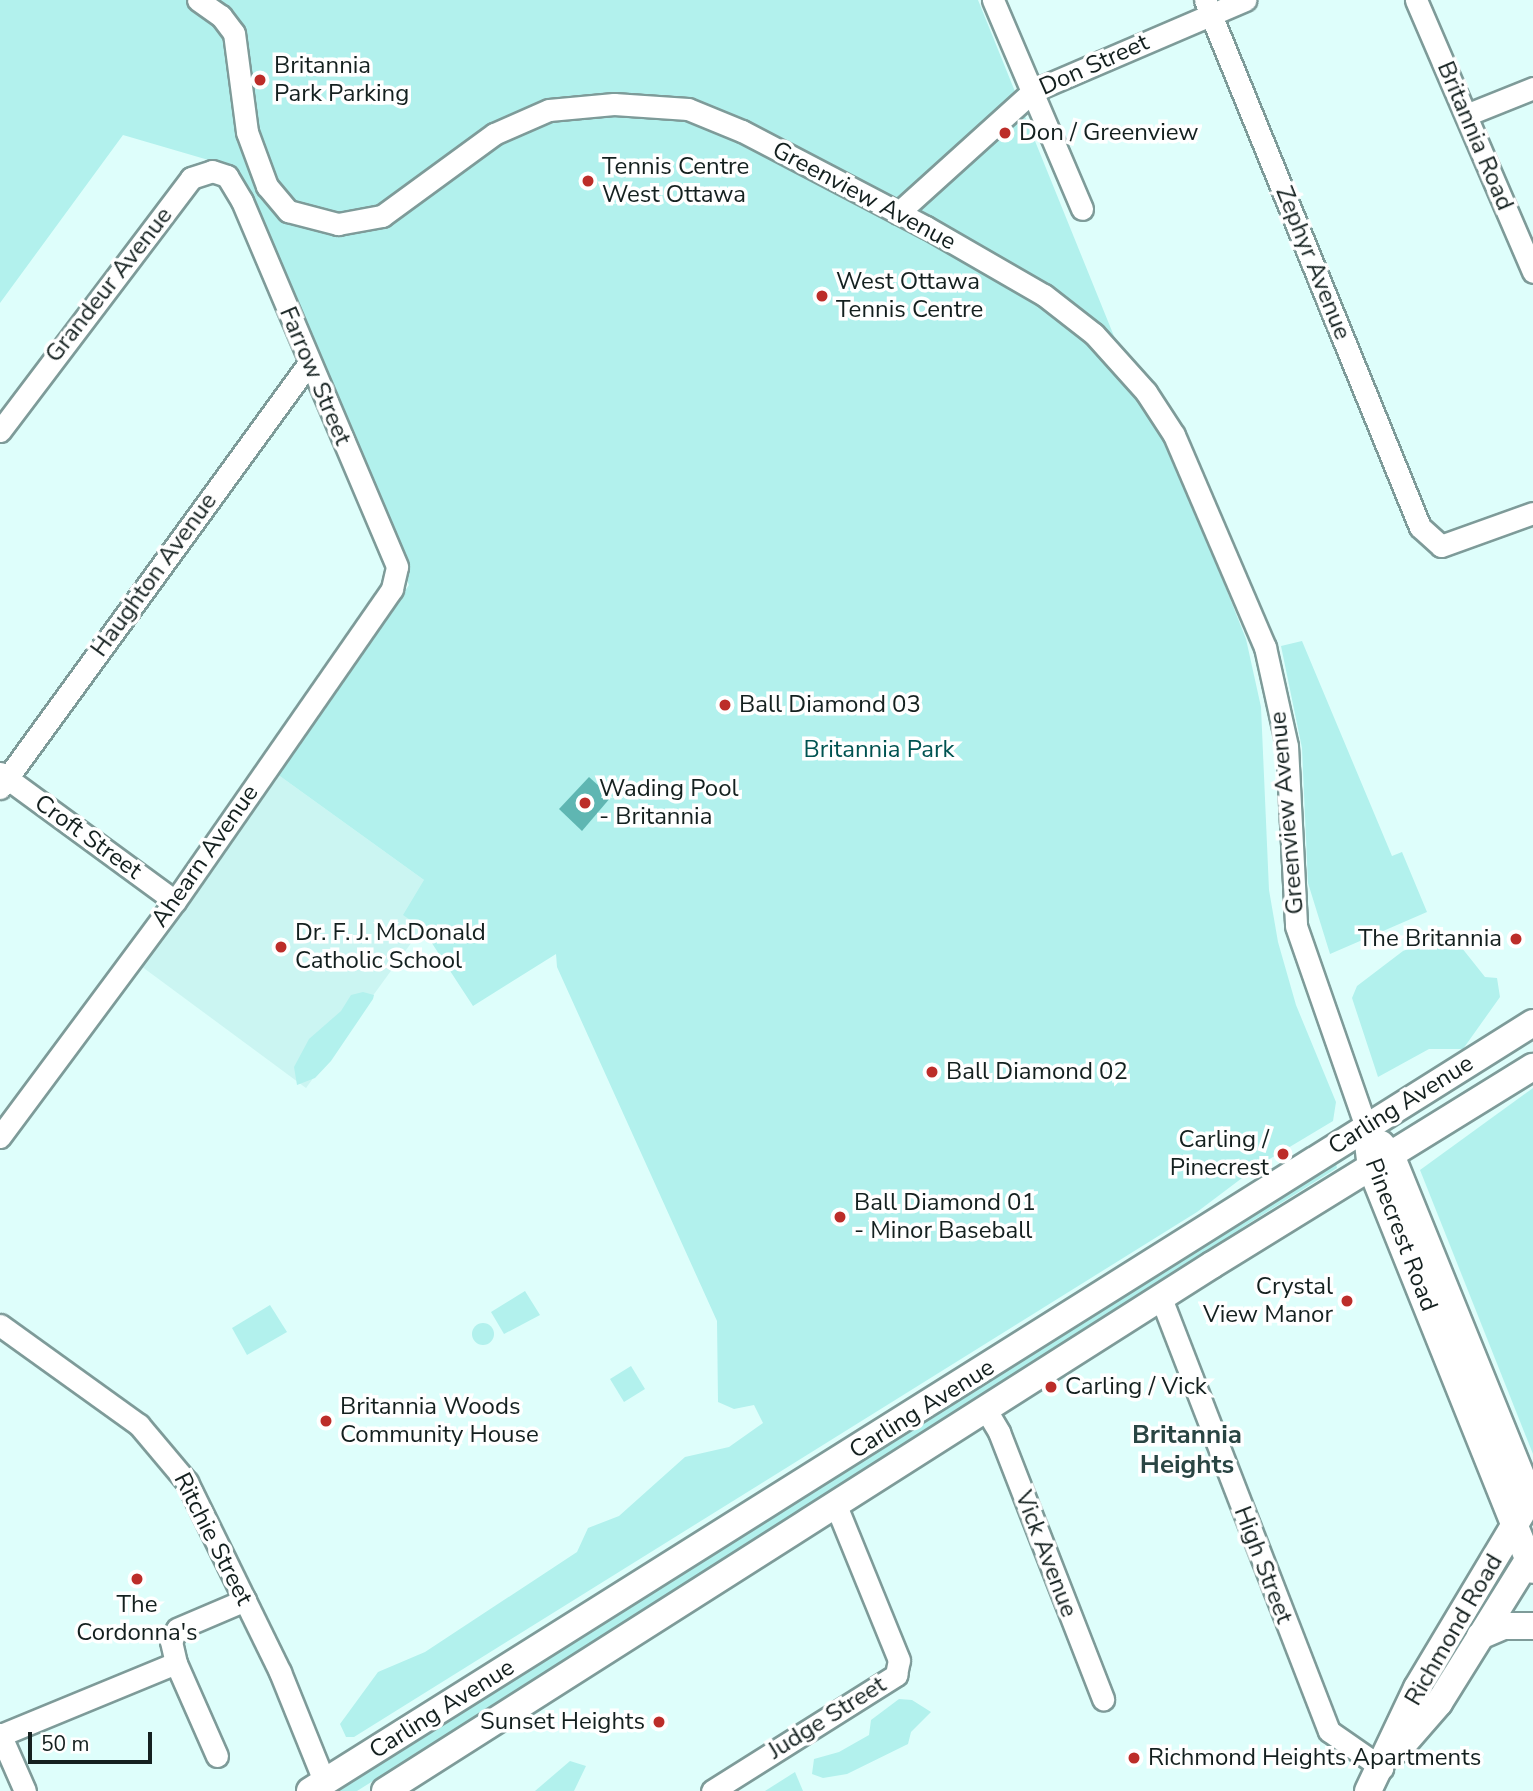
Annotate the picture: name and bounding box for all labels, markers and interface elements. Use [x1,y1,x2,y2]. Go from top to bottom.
street label: Don Street [1035,28,1153,102]
place label: Britannia Park Parking [274,52,409,108]
street label: Britannia Road [1431,57,1519,215]
marker: Britannia Park Parking [252,72,268,88]
place label: Don / Greenview [1019,119,1199,147]
marker: Don / Greenview [997,125,1013,141]
street label: Greenview Avenue [767,136,961,256]
place label: Tennis Centre West Ottawa [602,153,749,209]
marker: Tennis Centre West Ottawa [580,173,596,189]
street label: Zephyr Avenue [1269,182,1357,344]
street label: Grandeur Avenue [40,202,178,368]
place label: West Ottawa Tennis Centre [836,268,983,324]
marker: West Ottawa Tennis Centre [814,288,830,304]
street label: Farrow Street [273,303,357,449]
street label: Haughton Avenue [85,488,223,662]
place label: Ball Diamond 03 [739,691,921,719]
marker: Ball Diamond 03 [717,697,733,713]
street label: Greenview Avenue [1264,710,1310,916]
park label: Britannia Park [803,736,955,764]
place label: Wading Pool - Britannia [599,775,739,831]
street label: Ahearn Avenue [145,779,265,933]
street label: Croft Street [29,789,147,885]
marker: Wading Pool - Britannia [577,795,593,811]
place label: Dr. F. J. McDonald Catholic School [295,919,486,975]
place label: The Britannia [1358,925,1502,953]
marker: The Britannia [1508,931,1524,947]
marker: Dr. F. J. McDonald Catholic School [273,939,289,955]
street label: Carling Avenue [1323,1049,1479,1161]
place label: Ball Diamond 02 [946,1058,1128,1086]
marker: Ball Diamond 02 [924,1064,940,1080]
place label: Carling / Pinecrest [1170,1126,1269,1182]
marker: Carling / Pinecrest [1275,1146,1291,1162]
street label: Pinecrest Road [1359,1155,1443,1315]
place label: Ball Diamond 01 - Minor Baseball [854,1189,1036,1245]
marker: Ball Diamond 01 - Minor Baseball [832,1209,848,1225]
place label: Crystal View Manor [1203,1273,1333,1329]
marker: Crystal View Manor [1339,1293,1355,1309]
street label: Carling Avenue [844,1353,1000,1465]
place label: Carling / Vick [1065,1373,1207,1401]
marker: Carling / Vick [1043,1379,1059,1395]
place label: Britannia Woods Community House [340,1393,539,1449]
marker: Britannia Woods Community House [318,1413,334,1429]
district label: Britannia Heights [1132,1419,1242,1480]
street label: Ritchie Street [167,1468,259,1610]
street label: Vick Avenue [1009,1487,1083,1621]
street label: High Street [1227,1502,1299,1628]
street label: Richmond Road [1399,1549,1509,1711]
marker: The Cordonna's [129,1571,145,1587]
place label: The Cordonna's [76,1591,198,1647]
street label: Carling Avenue [364,1653,520,1765]
street label: Judge Street [763,1670,891,1766]
place label: Sunset Heights [480,1708,645,1736]
marker: Sunset Heights [651,1714,667,1730]
scale bar [32,1718,156,1762]
text: 50 m [41,1730,90,1758]
place label: Richmond Heights Apartments [1148,1744,1481,1772]
marker: Richmond Heights Apartments [1126,1750,1142,1766]

